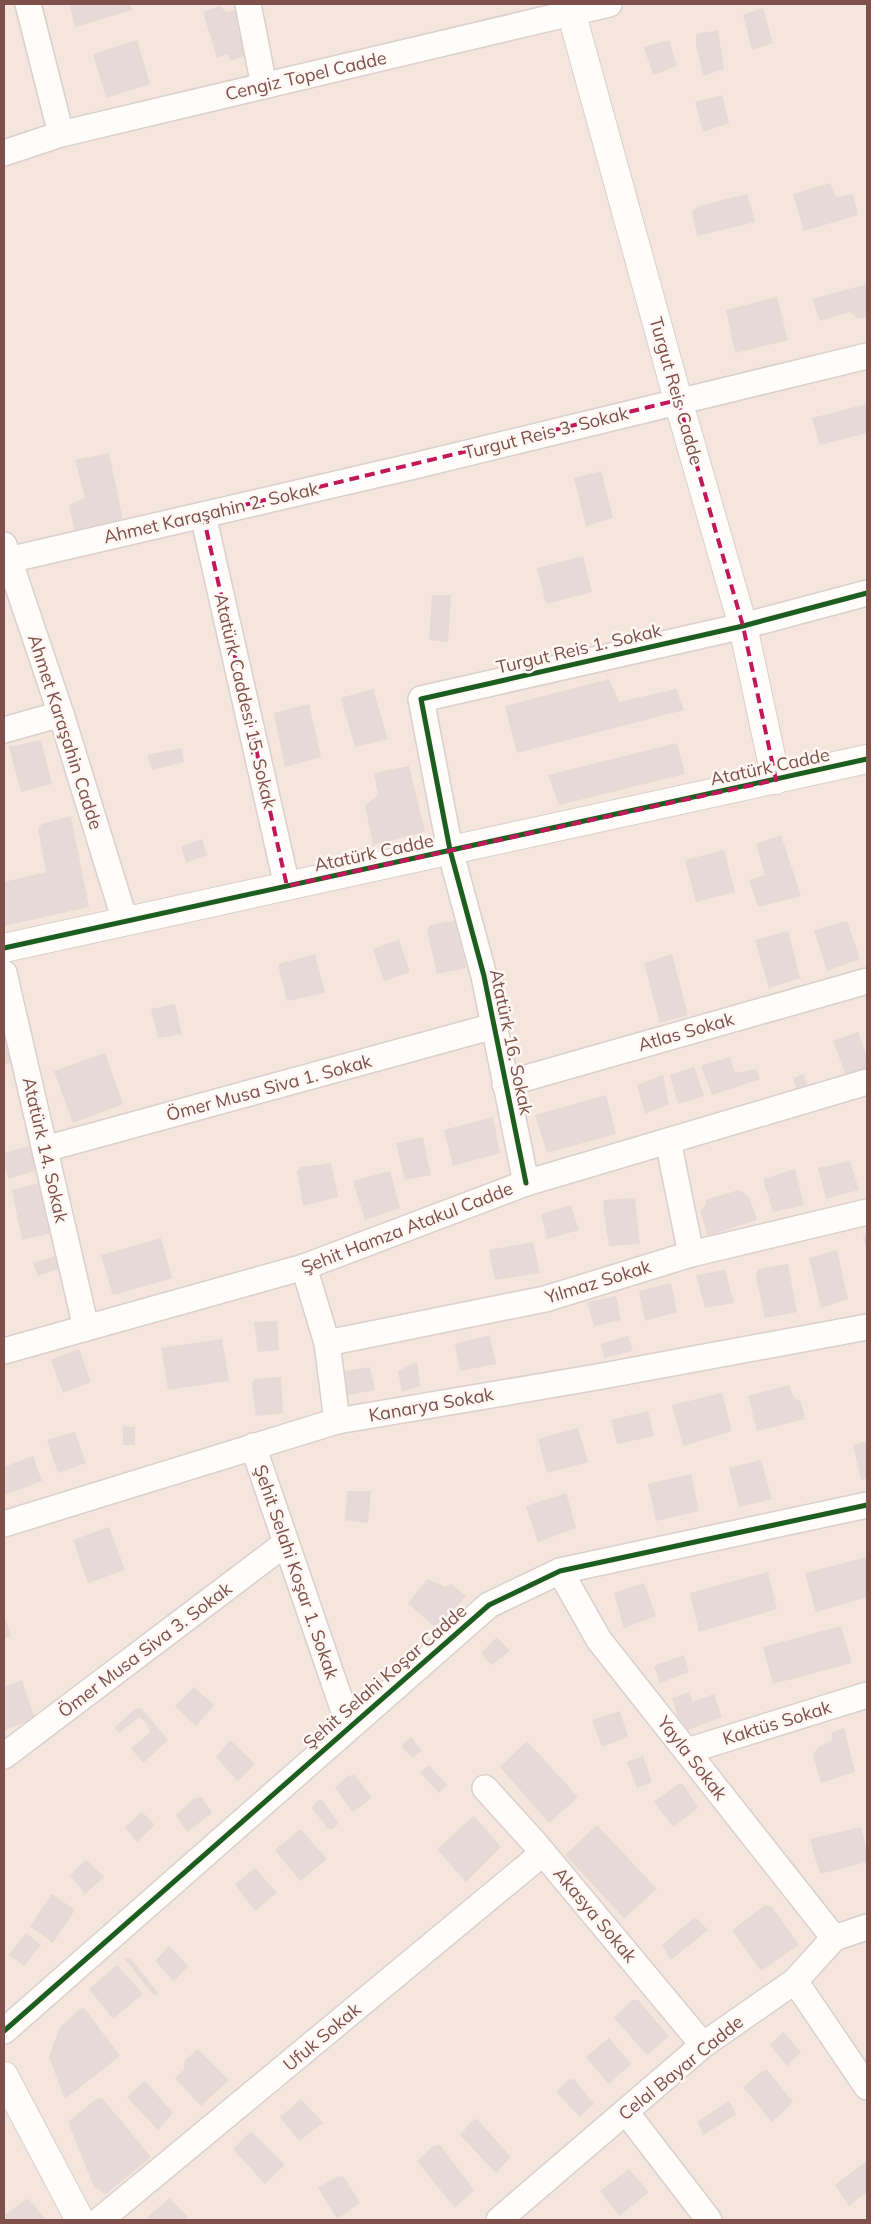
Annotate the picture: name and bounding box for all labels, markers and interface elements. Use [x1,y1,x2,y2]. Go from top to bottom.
street label: Cengiz Topel Cadde [223,46,389,105]
street label: Turgut Reis Cadde [644,314,709,467]
street label: Turgut Reis 3. Sokak [461,401,631,464]
street label: Ahmet Karaşahin 2. Sokak [101,476,321,548]
street label: Atatürk Caddesi 15. Sokak [209,591,282,812]
street label: Turgut Reis 1. Sokak [494,618,664,679]
street label: Ahmet Karaşahin Cadde [23,631,108,832]
street label: Atatürk Cadde [708,743,832,790]
street label: Atatürk Cadde [312,829,436,876]
street label: Atatürk 16. Sokak [485,967,538,1118]
street label: Atlas Sokak [635,1007,737,1056]
street label: Ömer Musa Siva 1. Sokak [164,1049,375,1126]
street label: Atatürk 14. Sokak [18,1075,74,1225]
street label: Şehit Hamza Atakul Cadde [298,1176,516,1279]
street label: Yılmaz Sokak [541,1254,654,1309]
street label: Kanarya Sokak [367,1382,496,1427]
street label: Şehit Selahi Koşar 1. Sokak [249,1462,344,1683]
street label: Ömer Musa Siva 3. Sokak [53,1576,237,1722]
street label: Şehit Selahi Koşar Cadde [298,1599,471,1754]
street label: Kaktüs Sokak [720,1695,835,1750]
street label: Yayla Sokak [652,1710,733,1805]
street label: Akasya Sokak [549,1862,642,1968]
street label: Ufuk Sokak [278,1997,366,2076]
street label: Celal Bayar Cadde [614,2010,748,2125]

